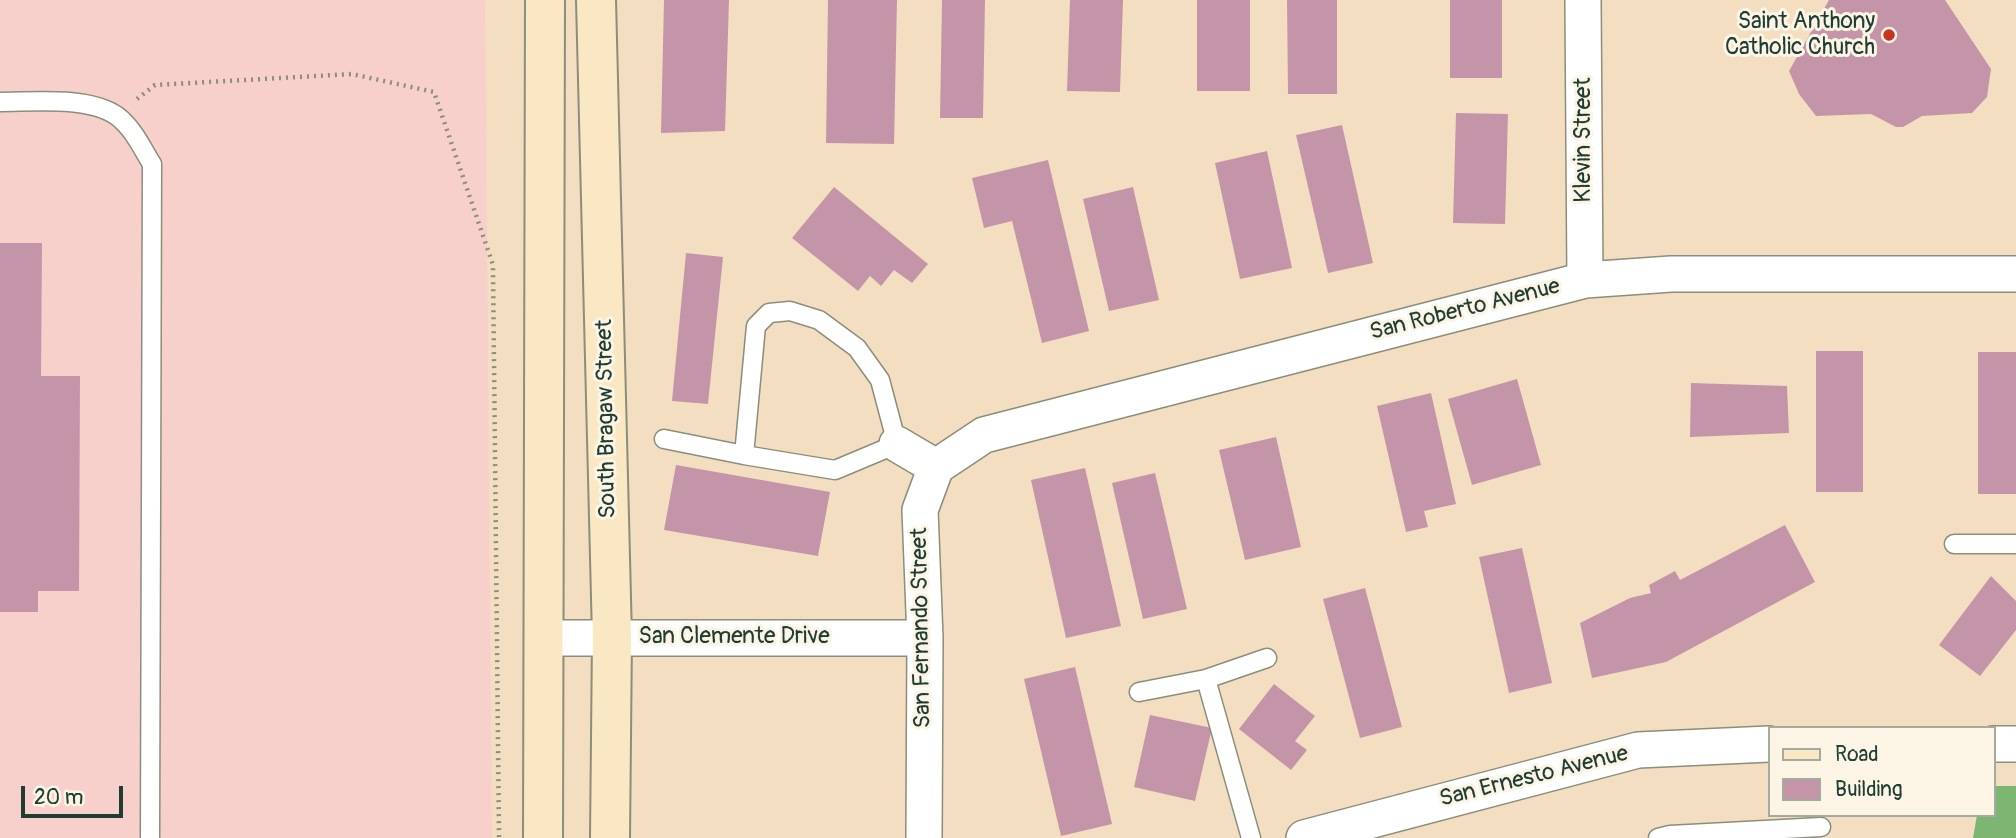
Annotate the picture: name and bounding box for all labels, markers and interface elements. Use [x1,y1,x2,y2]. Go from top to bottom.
place label: Saint Anthony Catholic Church [1725,8,1875,62]
marker: Saint Anthony Catholic Church [1881,27,1897,43]
street label: Klevin Street [1570,77,1598,203]
street label: San Roberto Avenue [1367,273,1563,347]
street label: South Bragaw Street [591,319,623,519]
street label: San Fernando Street [906,527,938,729]
street label: San Clemente Drive [639,623,829,651]
legend [1768,726,1995,817]
street label: San Ernesto Avenue [1437,740,1631,814]
text: Road [1835,741,1879,768]
scale bar [24,772,126,816]
text: Building [1835,776,1902,803]
text: 20 m [34,784,83,811]

